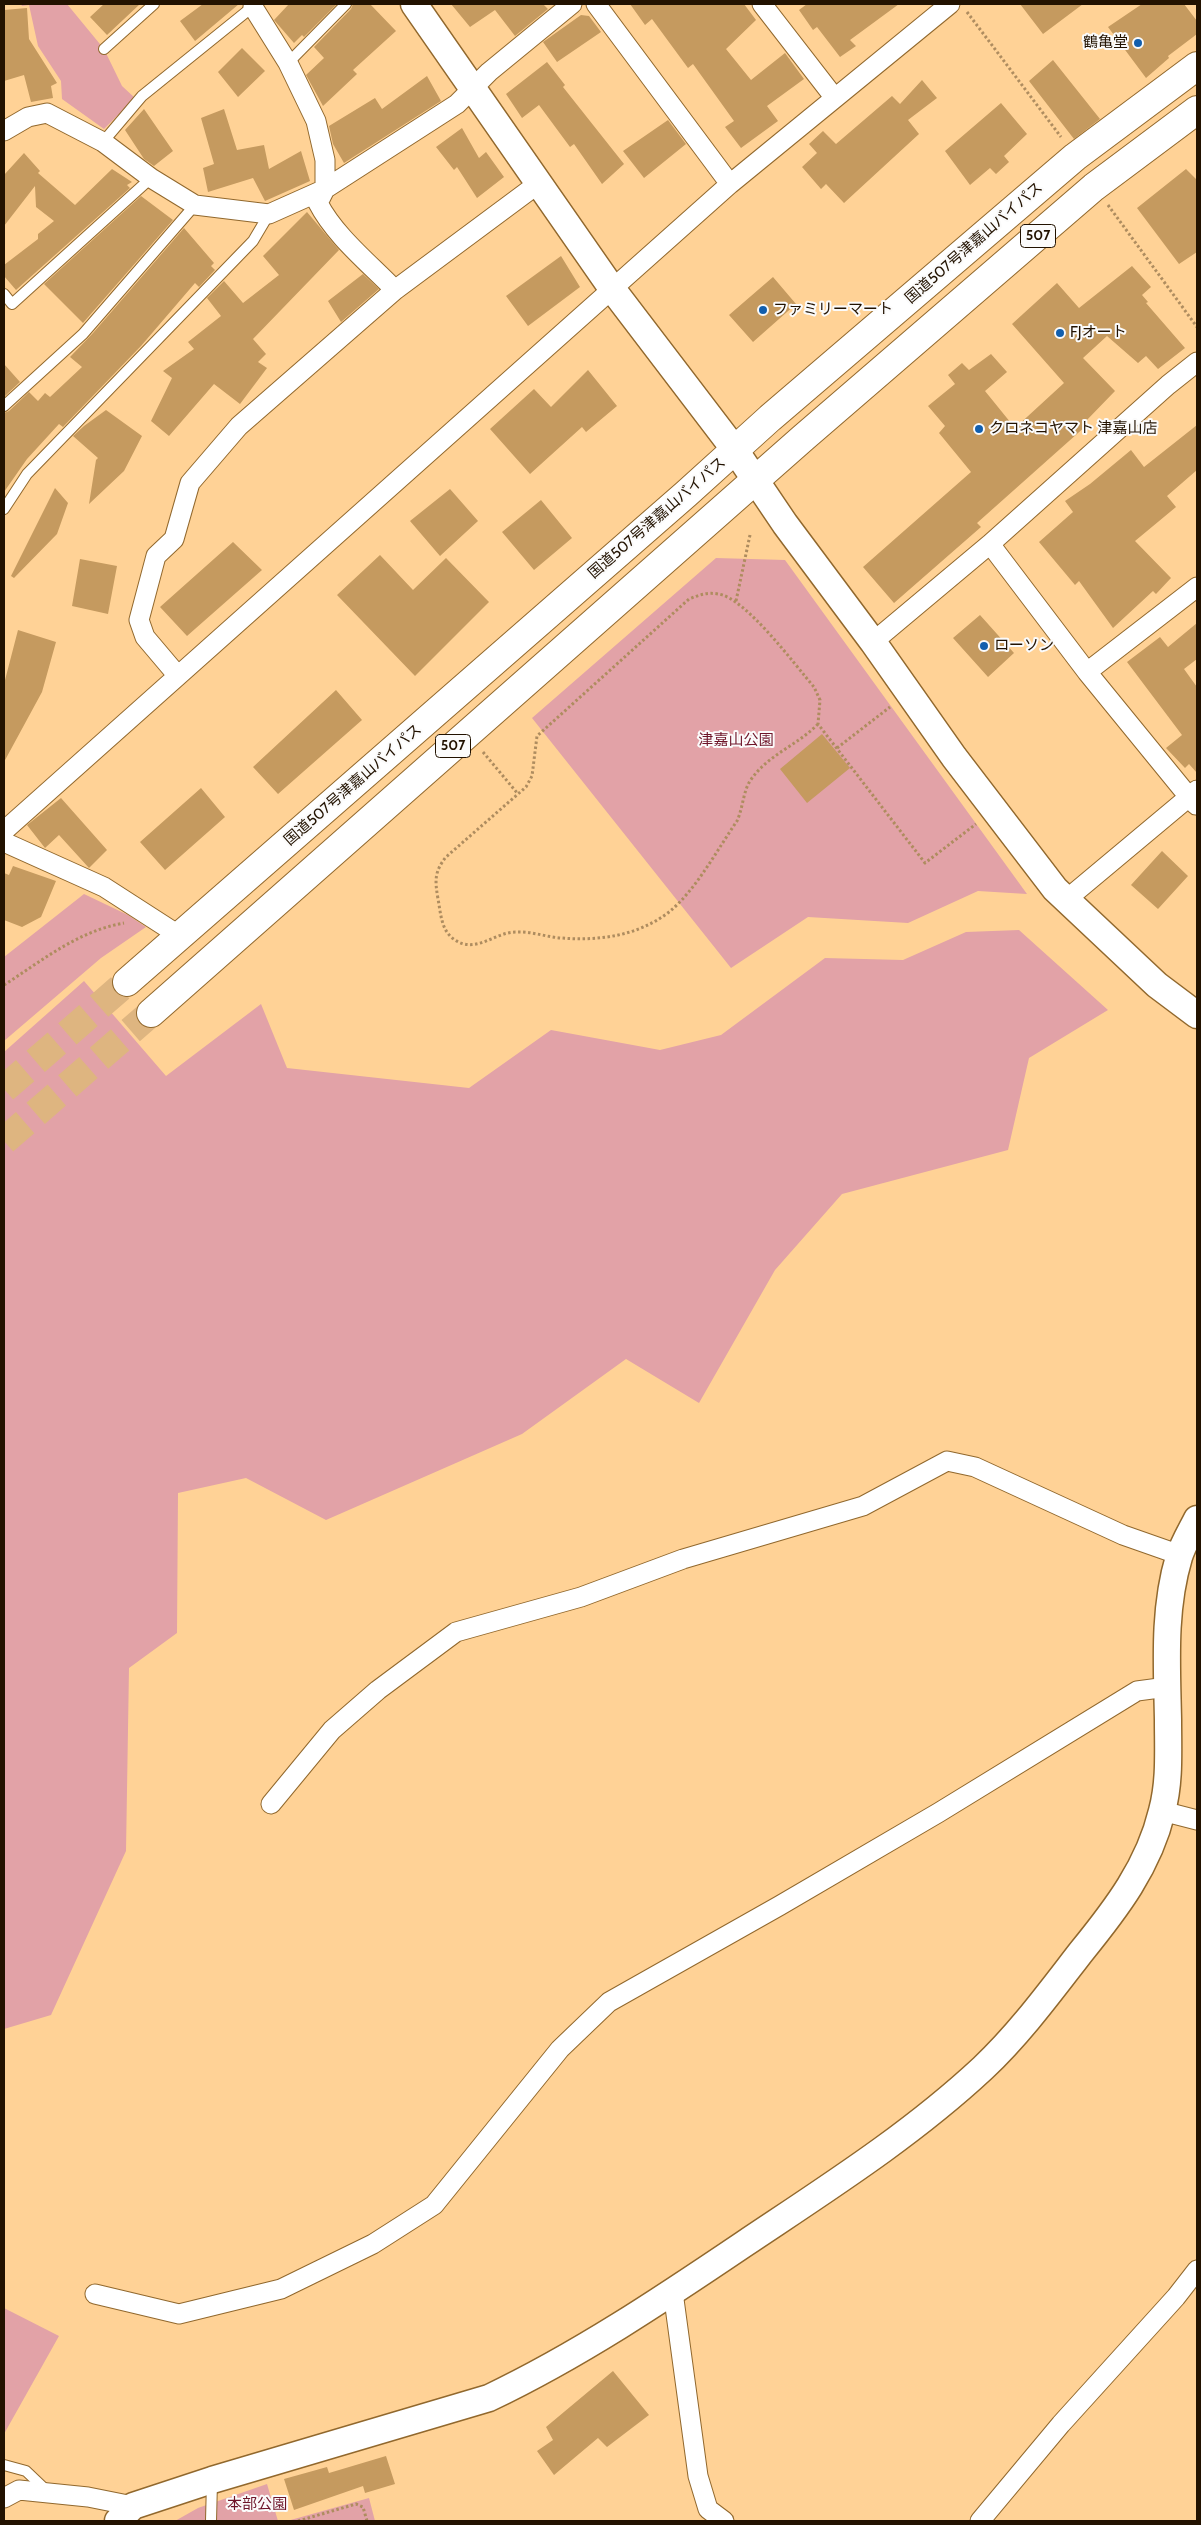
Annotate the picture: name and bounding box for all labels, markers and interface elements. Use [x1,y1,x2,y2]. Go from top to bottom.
place label: 鶴亀堂 [1083,34,1128,52]
marker: 鶴亀堂 [1132,37,1144,49]
street label: 国道507号津嘉山バイパス [902,178,1046,308]
road number: 507 [1020,225,1056,248]
place label: ファミリーマート [773,301,893,319]
marker: ファミリーマート [757,304,769,316]
place label: FJオート [1070,324,1127,342]
marker: FJオート [1054,327,1066,339]
place label: クロネコヤマト 津嘉山店 [989,420,1157,438]
marker: クロネコヤマト 津嘉山店 [973,423,985,435]
street label: 国道507号津嘉山バイパス [585,453,729,583]
place label: ローソン [994,637,1054,655]
marker: ローソン [978,640,990,652]
street label: 国道507号津嘉山バイパス [281,720,425,850]
park label: 津嘉山公園 [699,732,773,750]
road number: 507 [436,734,470,758]
park label: 本部公園 [227,2496,287,2514]

